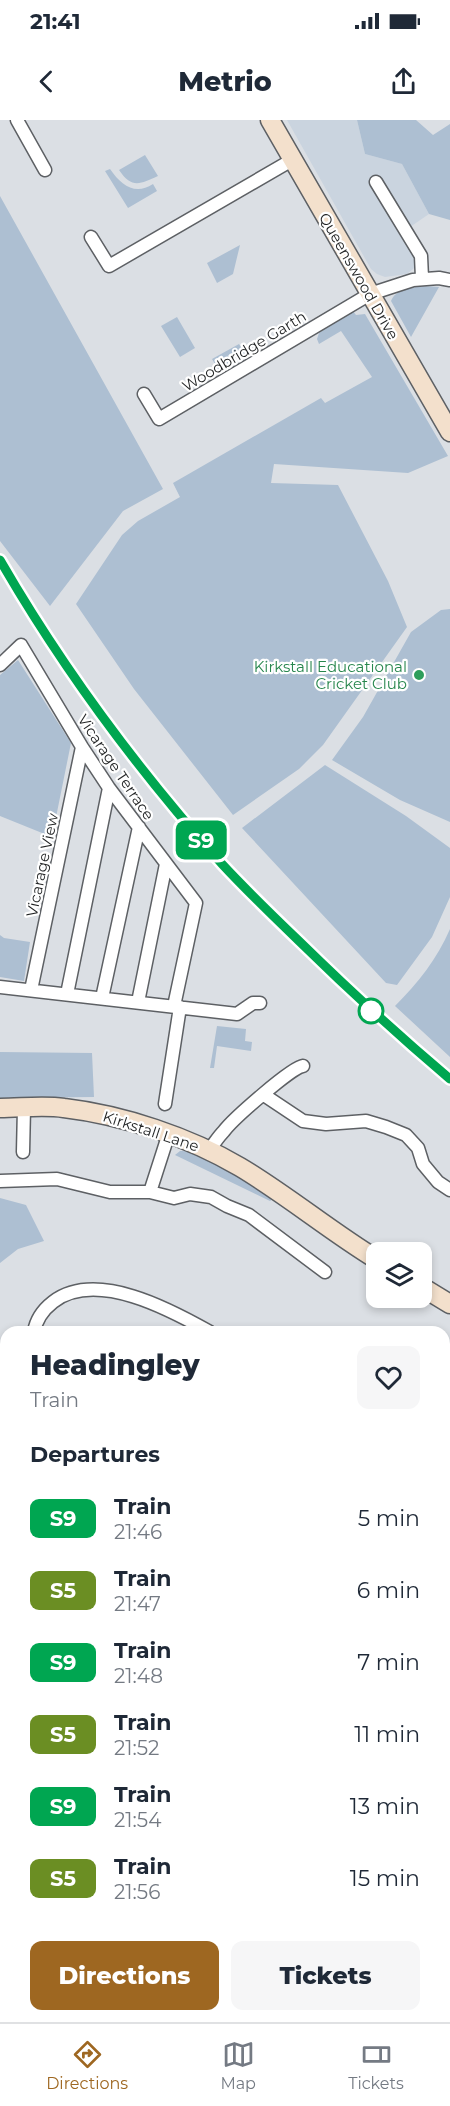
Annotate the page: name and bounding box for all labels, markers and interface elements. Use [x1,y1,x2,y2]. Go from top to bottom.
text: 21:41 [30,8,81,35]
icon: back [30,65,63,98]
text: Metrio [178,65,272,98]
icon: share [387,65,420,98]
street label: Queenswood Drive [315,209,403,343]
street label: Woodbridge Garth [179,306,309,396]
place label: Kirkstall Educational Cricket Club [254,657,407,693]
marker: Kirkstall Educational Cricket Club [412,668,426,682]
street label: Vicarage Terrace [74,711,158,823]
street label: Vicarage View [22,811,62,919]
line badge: S9 [174,820,228,860]
text: S9 [188,828,214,853]
unlabelled marker [358,998,384,1024]
street label: Kirkstall Lane [100,1106,202,1156]
map controls [366,1242,432,1308]
button: layers [366,1242,432,1308]
button: heart [357,1346,420,1409]
text: Headingley [30,1348,200,1382]
text: Train [30,1388,79,1412]
text: Departures [30,1441,160,1468]
text: Train [114,1493,171,1520]
text: 5 min [358,1505,420,1532]
text: S9 [50,1506,76,1531]
text: 21:46 [114,1520,162,1544]
text: Train [114,1565,171,1592]
text: 6 min [357,1577,420,1604]
text: S5 [50,1578,76,1603]
text: 21:47 [114,1592,161,1616]
text: Train [114,1637,171,1664]
text: 7 min [357,1649,420,1676]
text: S9 [50,1650,76,1675]
text: 21:48 [114,1664,163,1688]
text: Train [114,1709,171,1736]
text: 11 min [354,1721,420,1748]
text: S5 [50,1722,76,1747]
text: 21:52 [114,1736,159,1760]
text: Train [114,1781,171,1808]
text: 13 min [350,1793,420,1820]
text: S9 [50,1794,76,1819]
text: 21:54 [114,1808,161,1832]
text: Train [114,1853,171,1880]
text: 15 min [350,1865,420,1892]
text: S5 [50,1866,76,1891]
text: 21:56 [114,1880,160,1904]
button: Directions [30,1941,219,2010]
button: Tickets [231,1941,420,2010]
tab: Directions [46,2038,128,2093]
tab: Map [220,2038,256,2093]
tab: Tickets [348,2038,404,2093]

